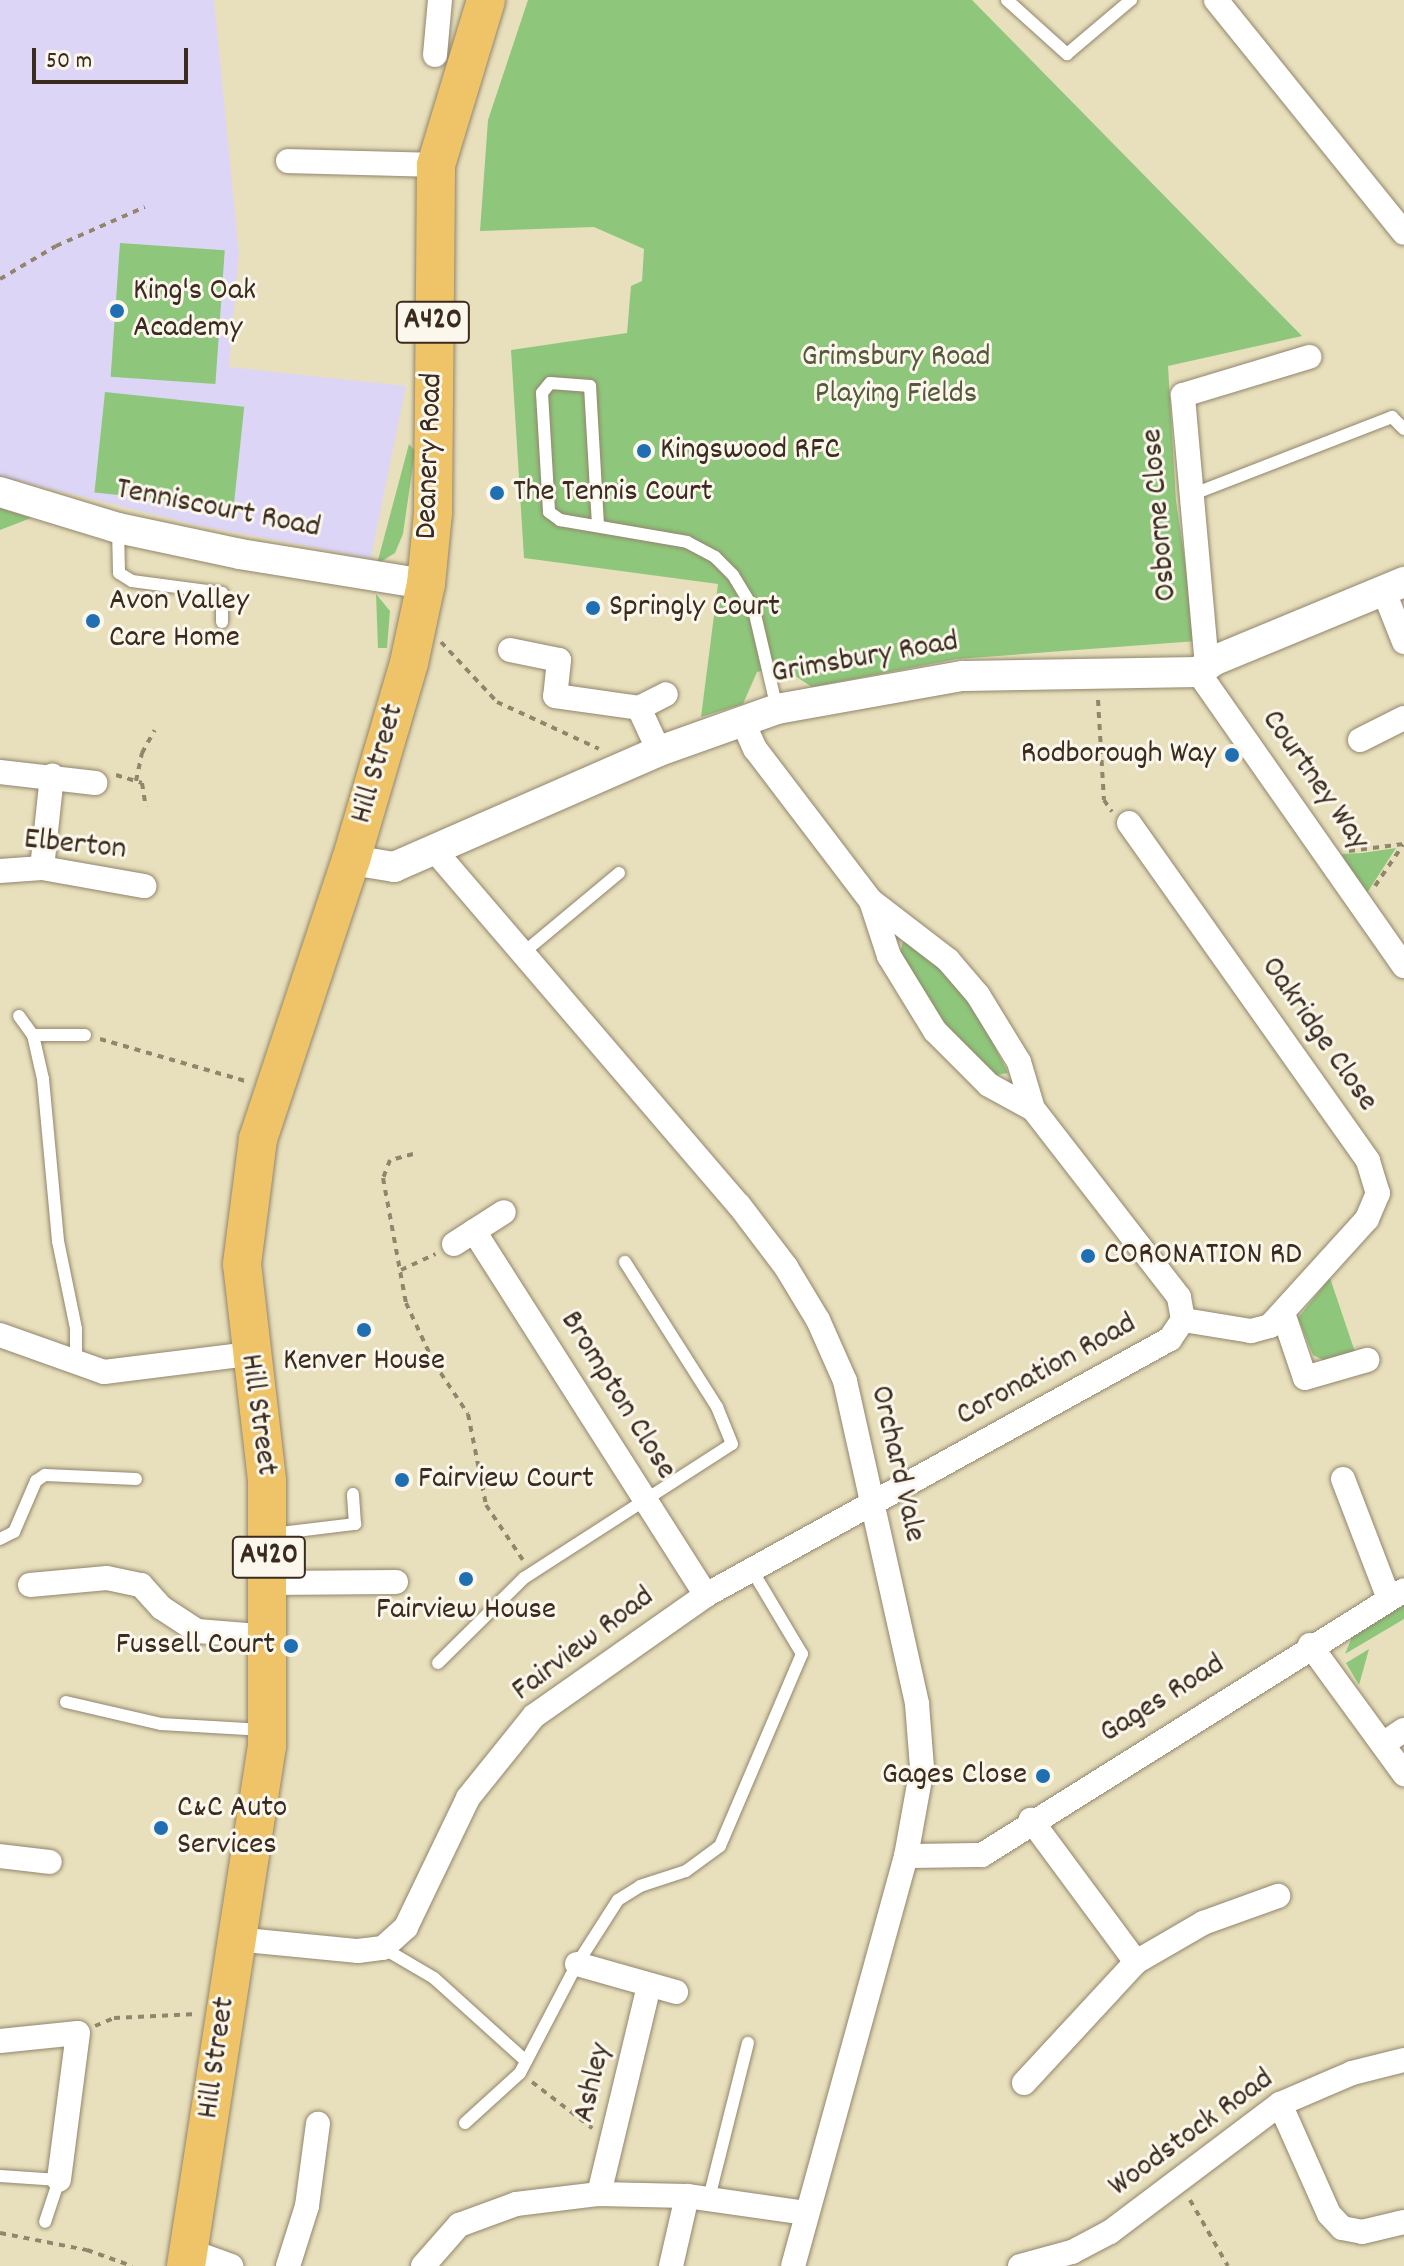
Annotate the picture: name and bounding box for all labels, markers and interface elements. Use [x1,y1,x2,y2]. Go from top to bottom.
scale bar [36,32,192,82]
text: 50 m [46,45,92,79]
place label: King's Oak Academy [133,274,256,349]
road number: A420 [395,296,471,348]
marker: King's Oak Academy [108,302,126,320]
park label: Grimsbury Road Playing Fields [802,340,990,415]
street label: Deanery Road [409,372,453,540]
street label: Osborne Close [1134,427,1188,603]
place label: Kingswood RFC [660,432,840,470]
marker: Kingswood RFC [635,442,653,460]
street label: Tenniscourt Road [112,471,324,549]
place label: The Tennis Court [513,474,712,512]
marker: The Tennis Court [488,484,506,502]
place label: Avon Valley Care Home [109,584,249,659]
place label: Springly Court [609,589,780,627]
marker: Springly Court [584,599,602,617]
marker: Avon Valley Care Home [84,612,102,630]
street label: Grimsbury Road [769,624,961,694]
street label: Hill Street [344,700,414,828]
street label: Courtney Way [1252,703,1376,859]
place label: Rodborough Way [1021,736,1216,774]
marker: Rodborough Way [1223,746,1241,764]
street label: Elberton [22,822,128,870]
street label: Oakridge Close [1251,950,1385,1120]
place label: CORONATION RD [1104,1237,1302,1275]
marker: CORONATION RD [1079,1247,1097,1265]
street label: Brompton Close [550,1305,684,1487]
street label: Coronation Road [950,1306,1144,1436]
marker: Kenver House [355,1321,373,1339]
place label: Kenver House [283,1343,445,1381]
street label: Hill Street [229,1352,285,1478]
street label: Orchard Vale [859,1382,933,1546]
place label: Fairview Court [418,1461,594,1499]
marker: Fairview Court [393,1471,411,1489]
road number: A420 [231,1531,307,1583]
marker: Fairview House [457,1570,475,1588]
street label: Fairview Road [505,1579,663,1711]
place label: Fairview House [376,1592,556,1630]
place label: Fussell Court [116,1627,275,1665]
marker: Fussell Court [282,1637,300,1655]
street label: Gages Road [1094,1647,1232,1753]
place label: Gages Close [882,1757,1027,1795]
marker: Gages Close [1034,1767,1052,1785]
place label: C&C Auto Services [177,1791,287,1866]
marker: C&C Auto Services [152,1819,170,1837]
street label: Hill Street [190,1995,246,2121]
street label: Ashley [566,2040,622,2126]
street label: Woodstock Road [1102,2061,1282,2207]

